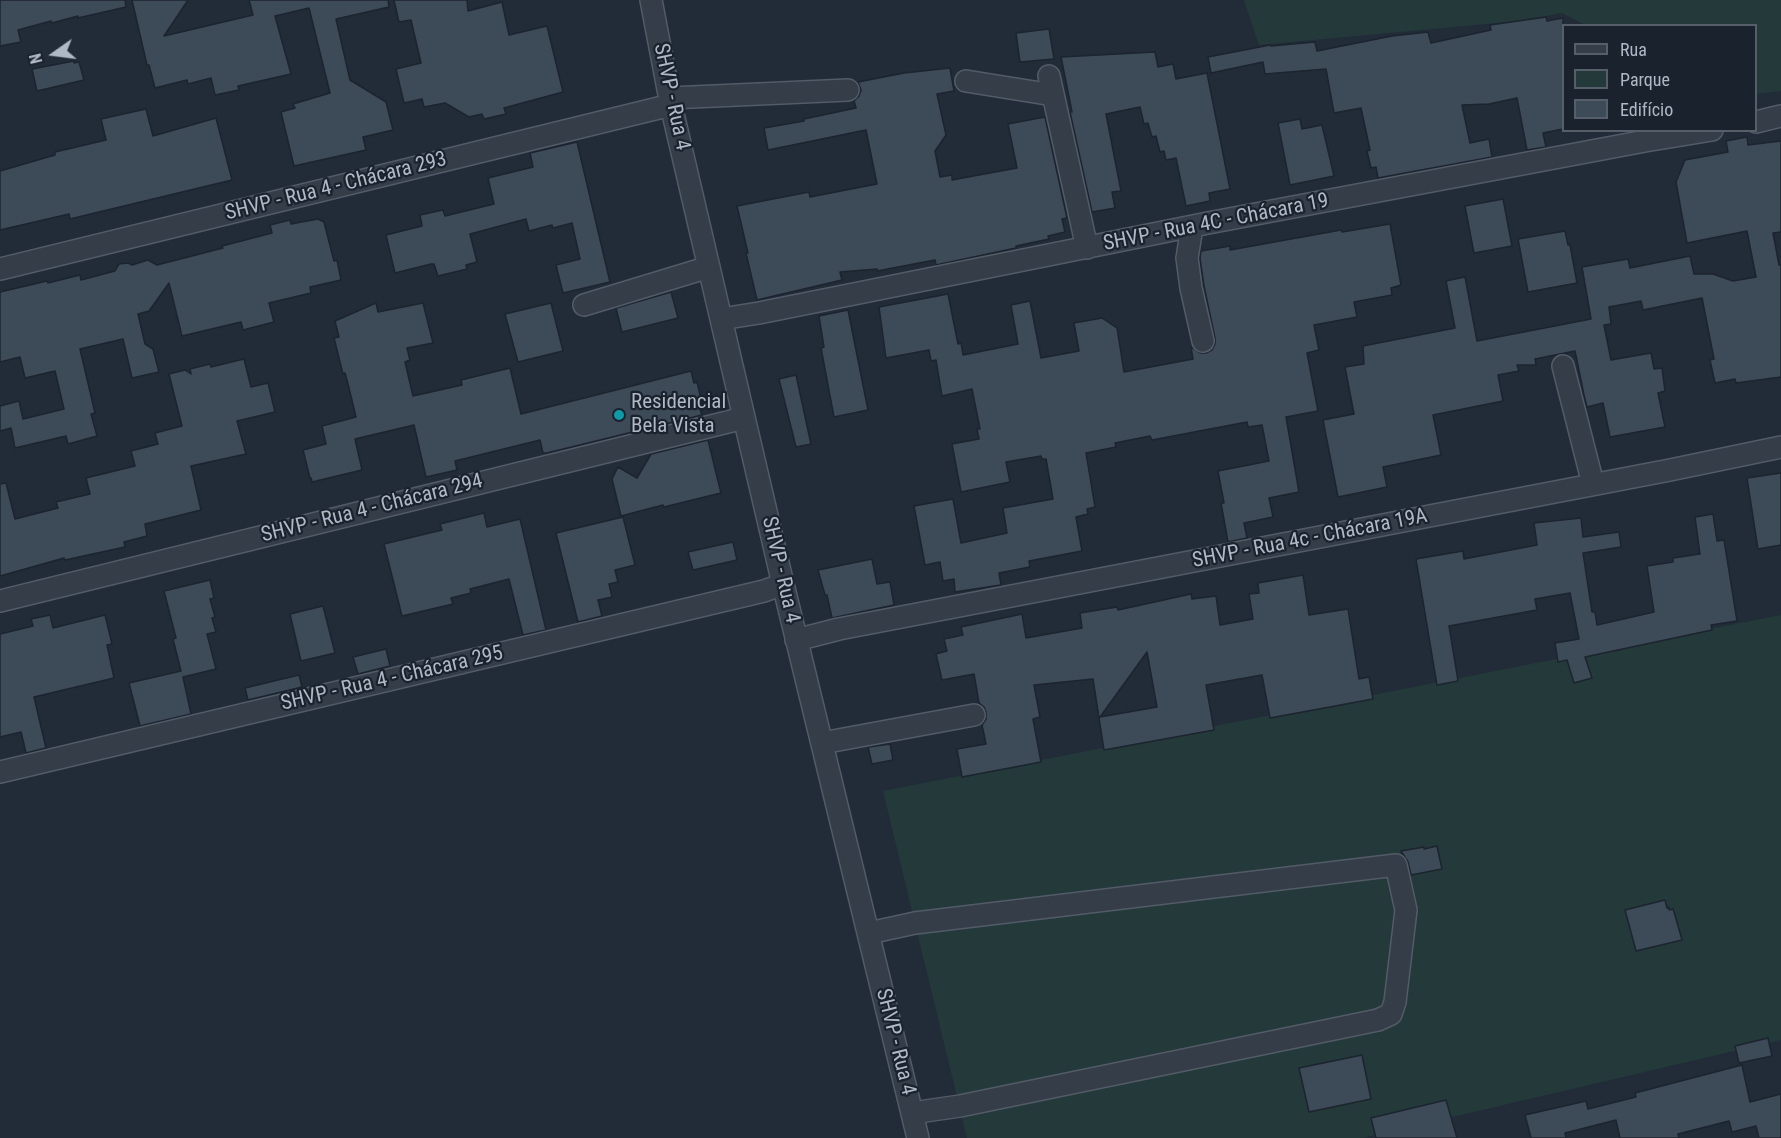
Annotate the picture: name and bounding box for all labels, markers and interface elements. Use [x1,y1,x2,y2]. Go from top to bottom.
north arrow [24,24,84,84]
legend [1562,24,1757,132]
text: Rua [1620,39,1647,60]
street label: SHVP - Rua 4 [647,41,695,153]
text: N [26,51,46,66]
text: Parque [1620,69,1670,90]
text: Edifício [1620,99,1673,120]
street label: SHVP - Rua 4 - Chácara 293 [223,147,449,227]
street label: SHVP - Rua 4C - Chácara 19 [1101,189,1331,257]
place label: Residencial Bela Vista [631,390,726,440]
marker: Residencial Bela Vista [612,408,626,422]
street label: SHVP - Rua 4 - Chácara 294 [259,469,485,549]
street label: SHVP - Rua 4c - Chácara 19A [1190,504,1430,574]
street label: SHVP - Rua 4 [755,514,805,626]
street label: SHVP - Rua 4 - Chácara 295 [278,641,506,717]
street label: SHVP - Rua 4 [870,986,920,1098]

